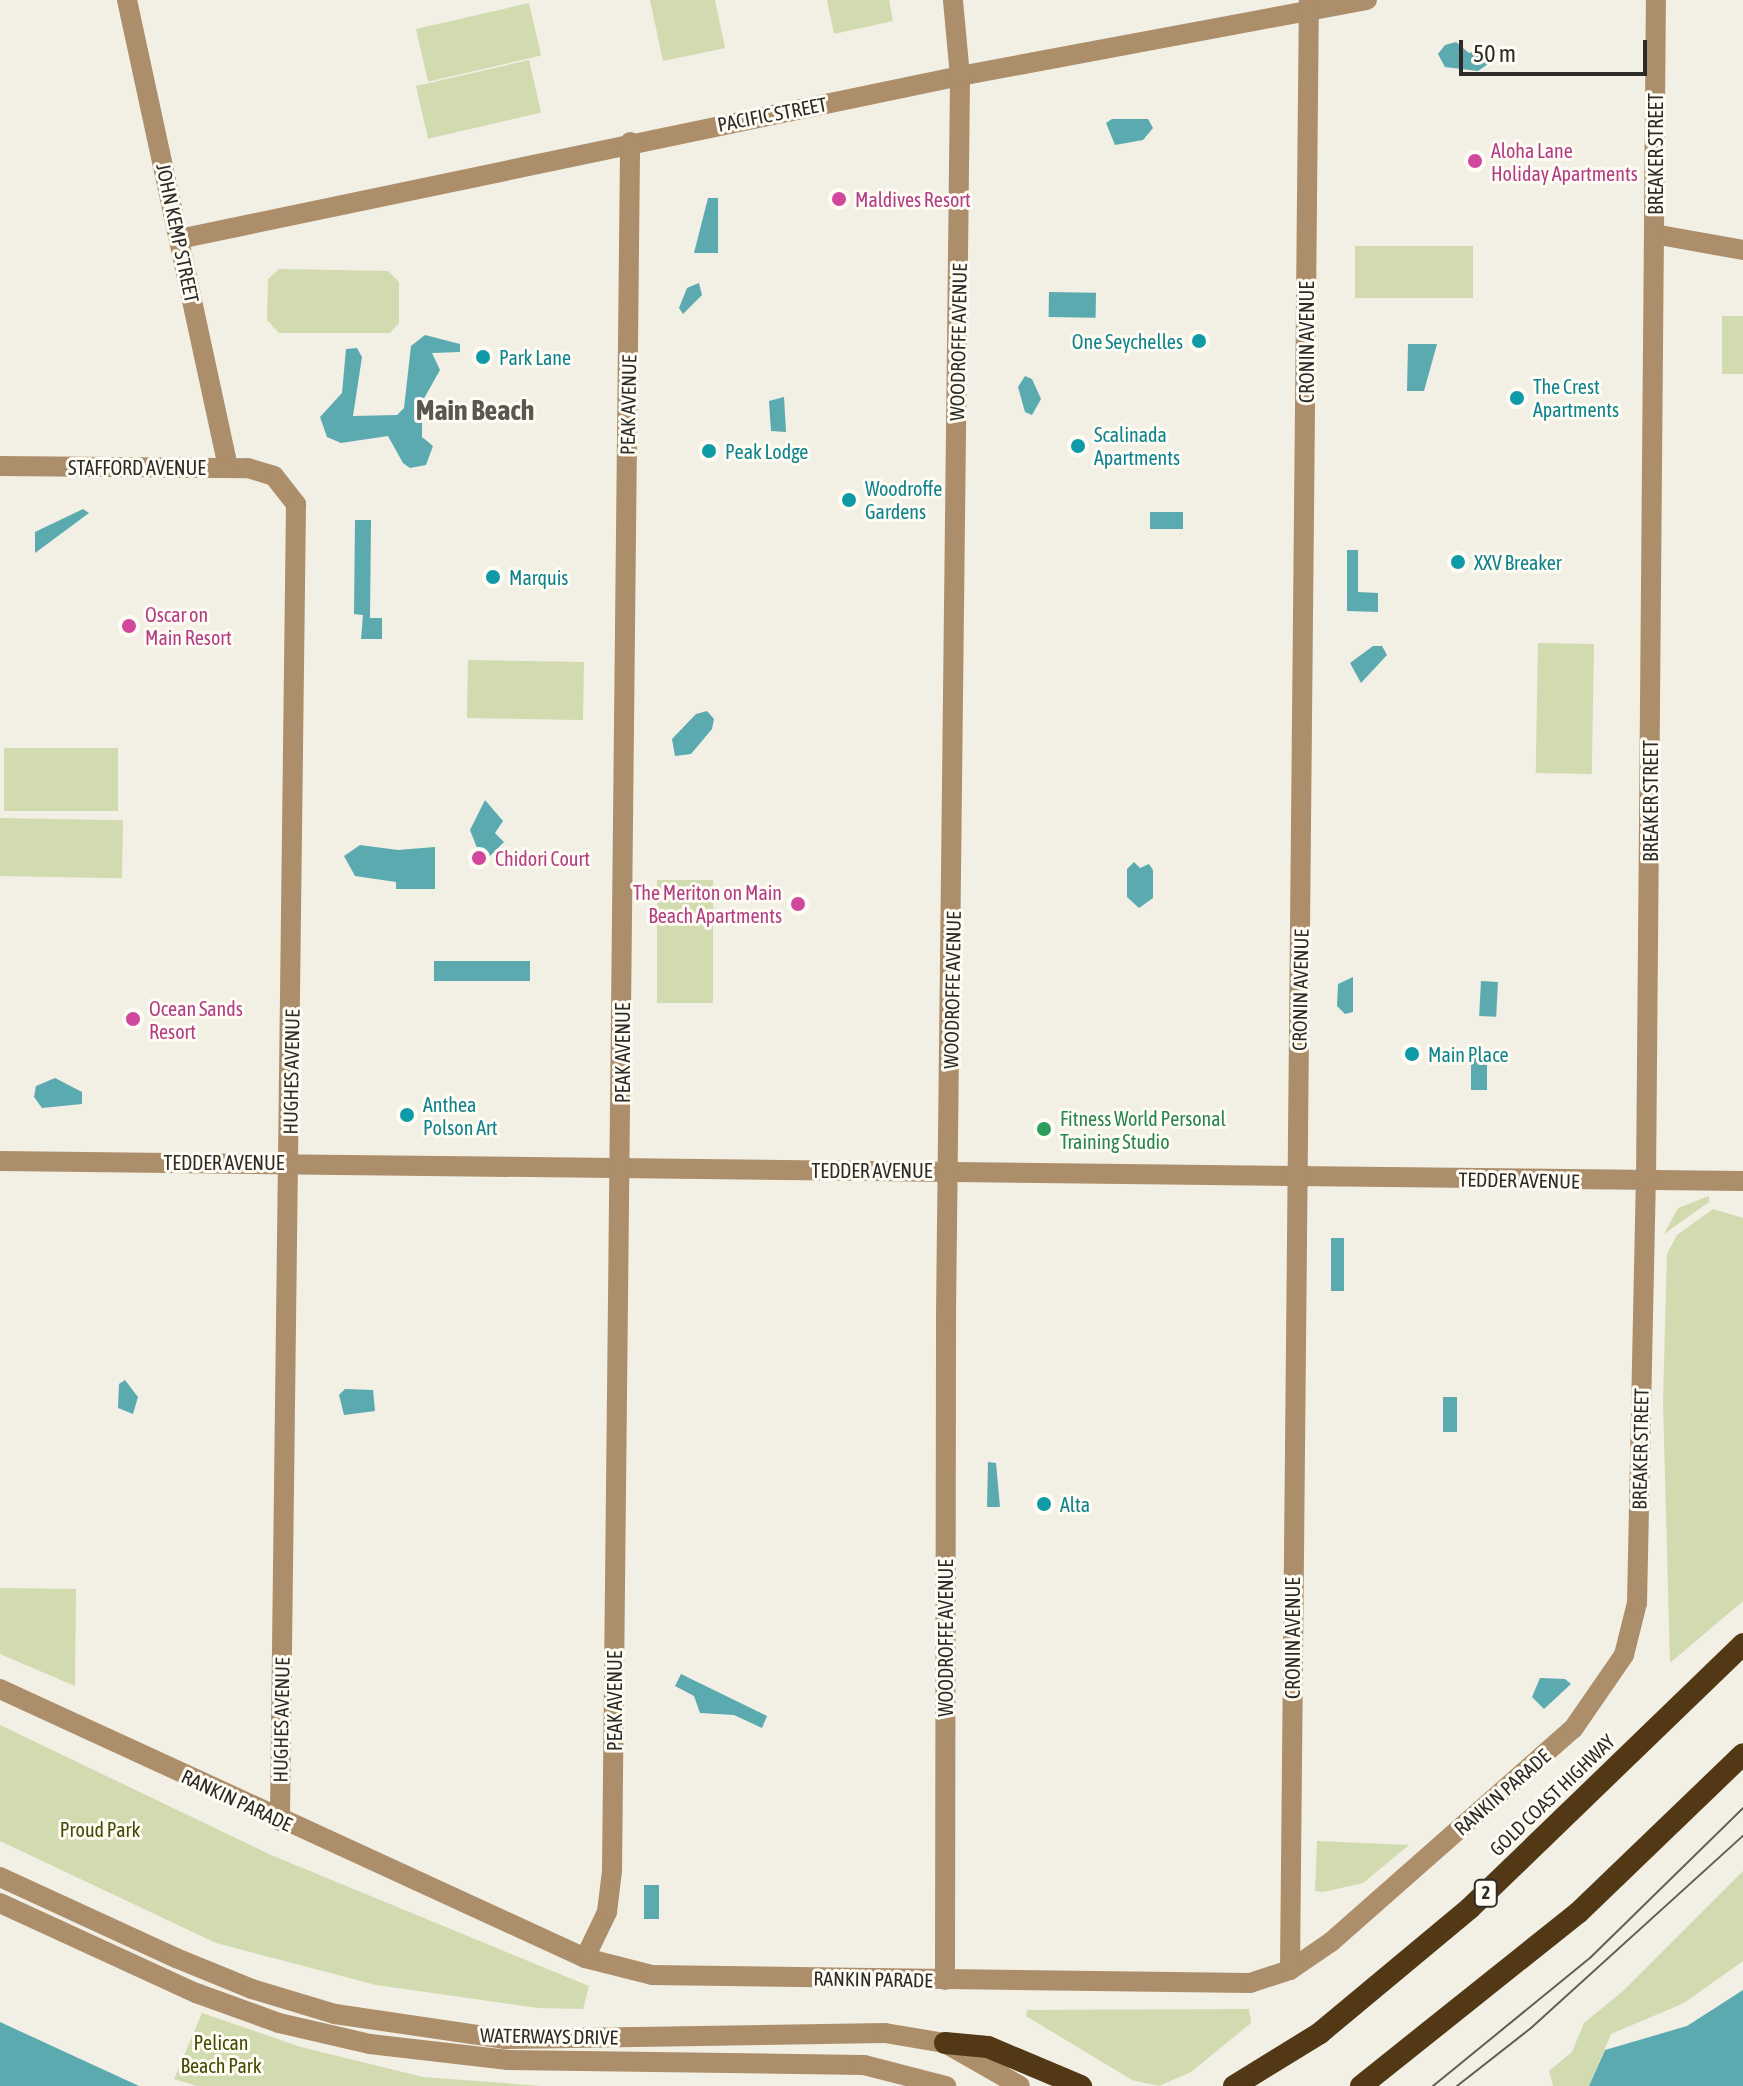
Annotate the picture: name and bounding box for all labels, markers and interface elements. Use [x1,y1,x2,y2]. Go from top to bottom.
scale bar [1463,24,1651,74]
text: 50 m [1473,40,1516,67]
street label: PACIFIC STREET [715,92,829,136]
street label: BREAKER STREET [1643,93,1667,215]
place label: Aloha Lane Holiday Apartments [1491,138,1638,185]
marker: Aloha Lane Holiday Apartments [1466,152,1484,170]
street label: JOHN KEMP STREET [152,161,204,305]
place label: Maldives Resort [855,187,971,211]
marker: Maldives Resort [830,190,848,208]
street label: WOODROFFE AVENUE [945,263,971,421]
street label: CRONIN AVENUE [1294,281,1318,403]
place label: One Seychelles [1072,329,1183,353]
marker: One Seychelles [1190,332,1208,350]
place label: Park Lane [499,345,571,369]
marker: Park Lane [474,348,492,366]
street label: PEAK AVENUE [615,355,641,455]
place label: The Crest Apartments [1533,374,1619,421]
marker: The Crest Apartments [1508,389,1526,407]
district label: Main Beach [416,393,534,427]
place label: Scalinada Apartments [1094,422,1180,469]
marker: Scalinada Apartments [1069,437,1087,455]
place label: Peak Lodge [725,439,808,463]
marker: Peak Lodge [700,442,718,460]
street label: STAFFORD AVENUE [68,455,206,479]
place label: Woodroffe Gardens [865,476,942,523]
marker: Woodroffe Gardens [840,491,858,509]
place label: XXV Breaker [1474,550,1562,574]
marker: XXV Breaker [1449,553,1467,571]
place label: Marquis [509,565,568,589]
marker: Marquis [484,568,502,586]
place label: Oscar on Main Resort [145,602,232,649]
marker: Oscar on Main Resort [120,617,138,635]
street label: BREAKER STREET [1638,740,1662,862]
place label: Chidori Court [495,846,590,870]
marker: Chidori Court [470,849,488,867]
place label: The Meriton on Main Beach Apartments [633,880,782,927]
marker: The Meriton on Main Beach Apartments [789,895,807,913]
street label: WOODROFFE AVENUE [939,911,965,1069]
street label: CRONIN AVENUE [1287,929,1313,1051]
place label: Ocean Sands Resort [149,996,243,1043]
street label: PEAK AVENUE [610,1003,634,1103]
street label: HUGHES AVENUE [278,1009,304,1135]
marker: Ocean Sands Resort [124,1010,142,1028]
place label: Main Place [1428,1042,1509,1066]
marker: Main Place [1403,1045,1421,1063]
place label: Anthea Polson Art [423,1092,497,1139]
marker: Anthea Polson Art [398,1106,416,1124]
place label: Fitness World Personal Training Studio [1060,1106,1226,1153]
marker: Fitness World Personal Training Studio [1035,1120,1053,1138]
street label: TEDDER AVENUE [164,1150,284,1174]
street label: TEDDER AVENUE [812,1158,932,1182]
street label: TEDDER AVENUE [1458,1167,1580,1193]
street label: BREAKER STREET [1627,1388,1653,1510]
place label: Alta [1060,1492,1090,1516]
marker: Alta [1035,1495,1053,1513]
street label: WOODROFFE AVENUE [933,1559,957,1717]
street label: CRONIN AVENUE [1280,1577,1304,1699]
street label: PEAK AVENUE [602,1651,626,1751]
street label: HUGHES AVENUE [268,1657,294,1783]
street label: GOLD COAST HIGHWAY [1484,1729,1620,1861]
street label: RANKIN PARADE [1449,1744,1555,1840]
street label: RANKIN PARADE [178,1764,296,1836]
park label: Proud Park [60,1817,140,1841]
road number: 2 [1472,1879,1500,1907]
street label: RANKIN PARADE [813,1966,933,1992]
street label: WATERWAYS DRIVE [480,2023,618,2049]
park label: Pelican Beach Park [180,2030,262,2077]

